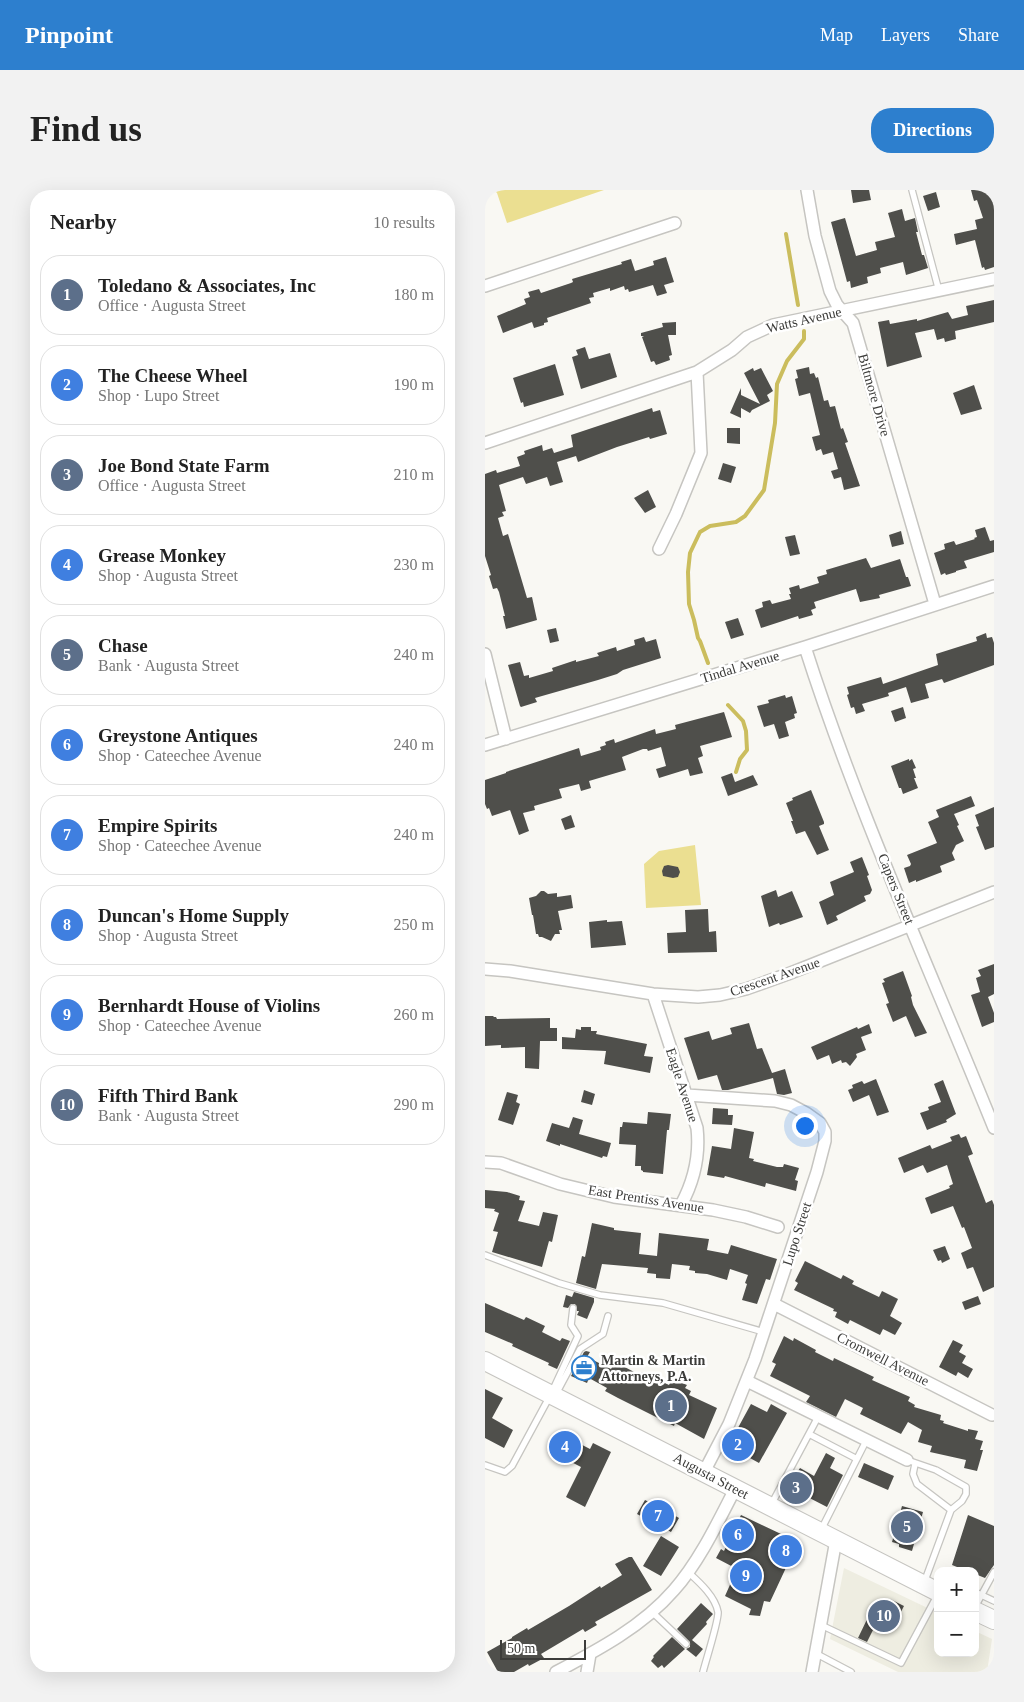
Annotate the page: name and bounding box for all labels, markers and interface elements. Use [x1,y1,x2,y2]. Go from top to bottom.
text: Pinpoint [25,22,113,48]
text: Map [820,25,853,45]
text: Layers [881,25,930,45]
text: Share [958,25,999,45]
button: Directions [871,108,994,153]
text: Find us [30,110,142,149]
text: Nearby [50,210,117,234]
text: 10 results [373,214,435,231]
text: Toledano & Associates, Inc [98,275,316,296]
text: 1 [63,286,71,303]
text: 180 m [394,286,434,303]
text: Office · Augusta Street [98,297,246,314]
street label: Watts Avenue [765,304,843,336]
street label: Biltmore Drive [855,352,893,438]
text: The Cheese Wheel [98,365,248,386]
text: 2 [63,376,71,393]
text: 190 m [394,376,434,393]
text: Shop · Lupo Street [98,387,219,404]
text: Joe Bond State Farm [98,455,270,476]
text: 3 [63,466,71,483]
text: 210 m [394,466,434,483]
text: Office · Augusta Street [98,477,246,494]
text: Grease Monkey [98,545,226,566]
text: 4 [63,556,71,573]
text: 230 m [394,556,434,573]
text: Shop · Augusta Street [98,567,238,584]
text: Chase [98,635,148,656]
text: 5 [63,646,71,663]
text: 240 m [394,646,434,663]
street label: Tindal Avenue [699,648,781,686]
text: Bank · Augusta Street [98,657,239,674]
text: Greystone Antiques [98,725,258,746]
text: 6 [63,736,71,753]
text: 240 m [394,736,434,753]
text: Shop · Cateechee Avenue [98,747,262,764]
text: Empire Spirits [98,815,217,836]
text: 7 [63,826,71,843]
text: 240 m [394,826,434,843]
text: Shop · Cateechee Avenue [98,837,262,854]
street label: Capers Street [875,851,917,927]
text: Duncan's Home Supply [98,905,289,926]
text: 8 [63,916,71,933]
text: 250 m [394,916,434,933]
text: Shop · Augusta Street [98,927,238,944]
street label: Crescent Avenue [728,955,822,999]
text: Bernhardt House of Violins [98,995,320,1016]
text: 9 [63,1006,71,1023]
text: 260 m [394,1006,434,1023]
text: Shop · Cateechee Avenue [98,1017,262,1034]
street label: Eagle Avenue [663,1046,701,1124]
text: Fifth Third Bank [98,1085,238,1106]
text: 10 [59,1096,75,1113]
text: 290 m [394,1096,434,1113]
text: Bank · Augusta Street [98,1107,239,1124]
your location [792,1113,818,1139]
street label: East Prentiss Avenue [587,1182,705,1216]
street label: Lupo Street [780,1200,814,1268]
street label: Cromwell Avenue [834,1329,932,1389]
place label: Martin & Martin Attorneys, P.A. [601,1353,705,1384]
office icon: Martin & Martin Attorneys, P.A. [571,1355,597,1381]
pin: 1 [655,1387,687,1425]
pin: 2 [722,1426,754,1464]
pin: 4 [549,1428,581,1466]
street label: Augusta Street [671,1450,751,1502]
pin: 3 [780,1469,812,1507]
pin: 7 [642,1497,674,1535]
pin: 5 [891,1508,923,1546]
pin: 6 [722,1516,754,1554]
pin: 8 [770,1532,802,1570]
pin: 9 [730,1557,762,1595]
map controls [934,1567,979,1657]
button: + [934,1567,979,1612]
pin: 10 [868,1597,900,1635]
button: − [934,1612,979,1657]
scale bar [500,1637,586,1660]
text: 50 m [507,1641,535,1656]

